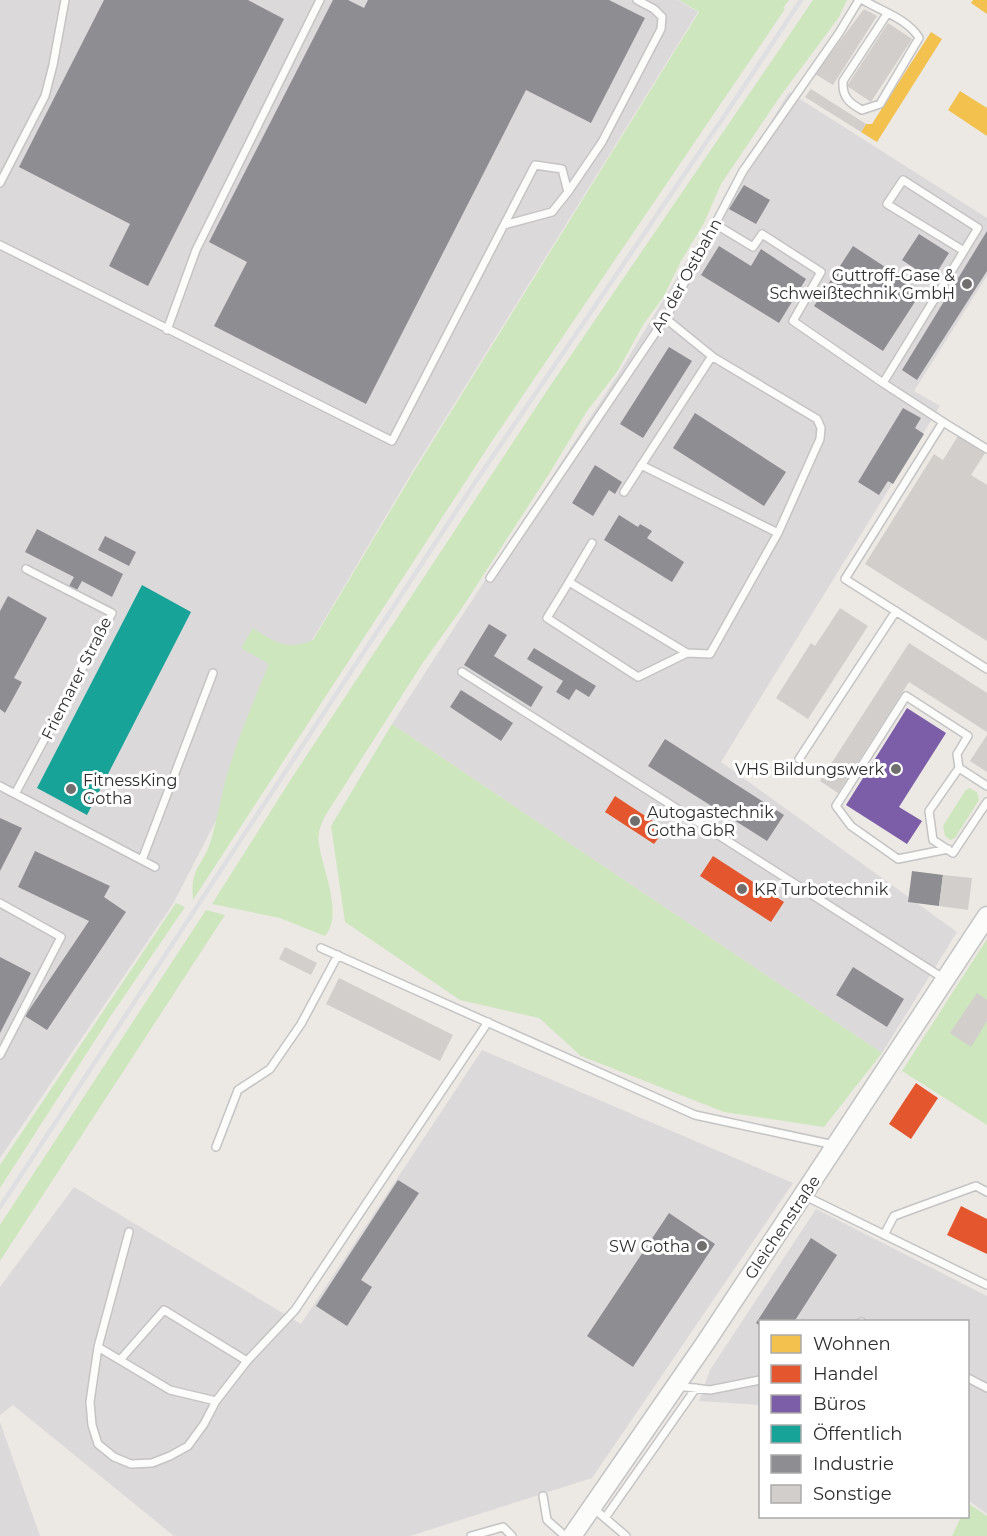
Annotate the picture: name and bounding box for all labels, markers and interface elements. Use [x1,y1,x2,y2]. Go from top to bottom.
street label: An der Ostbahn [647,215,726,335]
place label: Guttroff-Gase & Schweißtechnik GmbH [770,266,955,303]
marker: Guttroff-Gase & Schweißtechnik GmbH [960,277,974,291]
street label: Friemarer Straße [37,614,116,743]
place label: VHS Bildungswerk [735,760,884,779]
marker: VHS Bildungswerk [889,762,903,776]
place label: FitnessKing Gotha [83,771,177,808]
marker: FitnessKing Gotha [64,782,78,796]
place label: Autogastechnik Gotha GbR [647,803,774,840]
marker: Autogastechnik Gotha GbR [628,814,642,828]
place label: KR Turbotechnik [754,880,889,899]
marker: KR Turbotechnik [735,882,749,896]
street label: Gleichenstraße [741,1172,824,1283]
place label: SW Gotha [609,1237,690,1256]
marker: SW Gotha [695,1239,709,1253]
legend [759,1320,969,1518]
text: Wohnen [813,1333,891,1355]
text: Handel [813,1363,878,1385]
text: Büros [813,1393,866,1415]
text: Öffentlich [813,1423,902,1445]
text: Industrie [813,1453,894,1475]
text: Sonstige [813,1483,892,1505]

